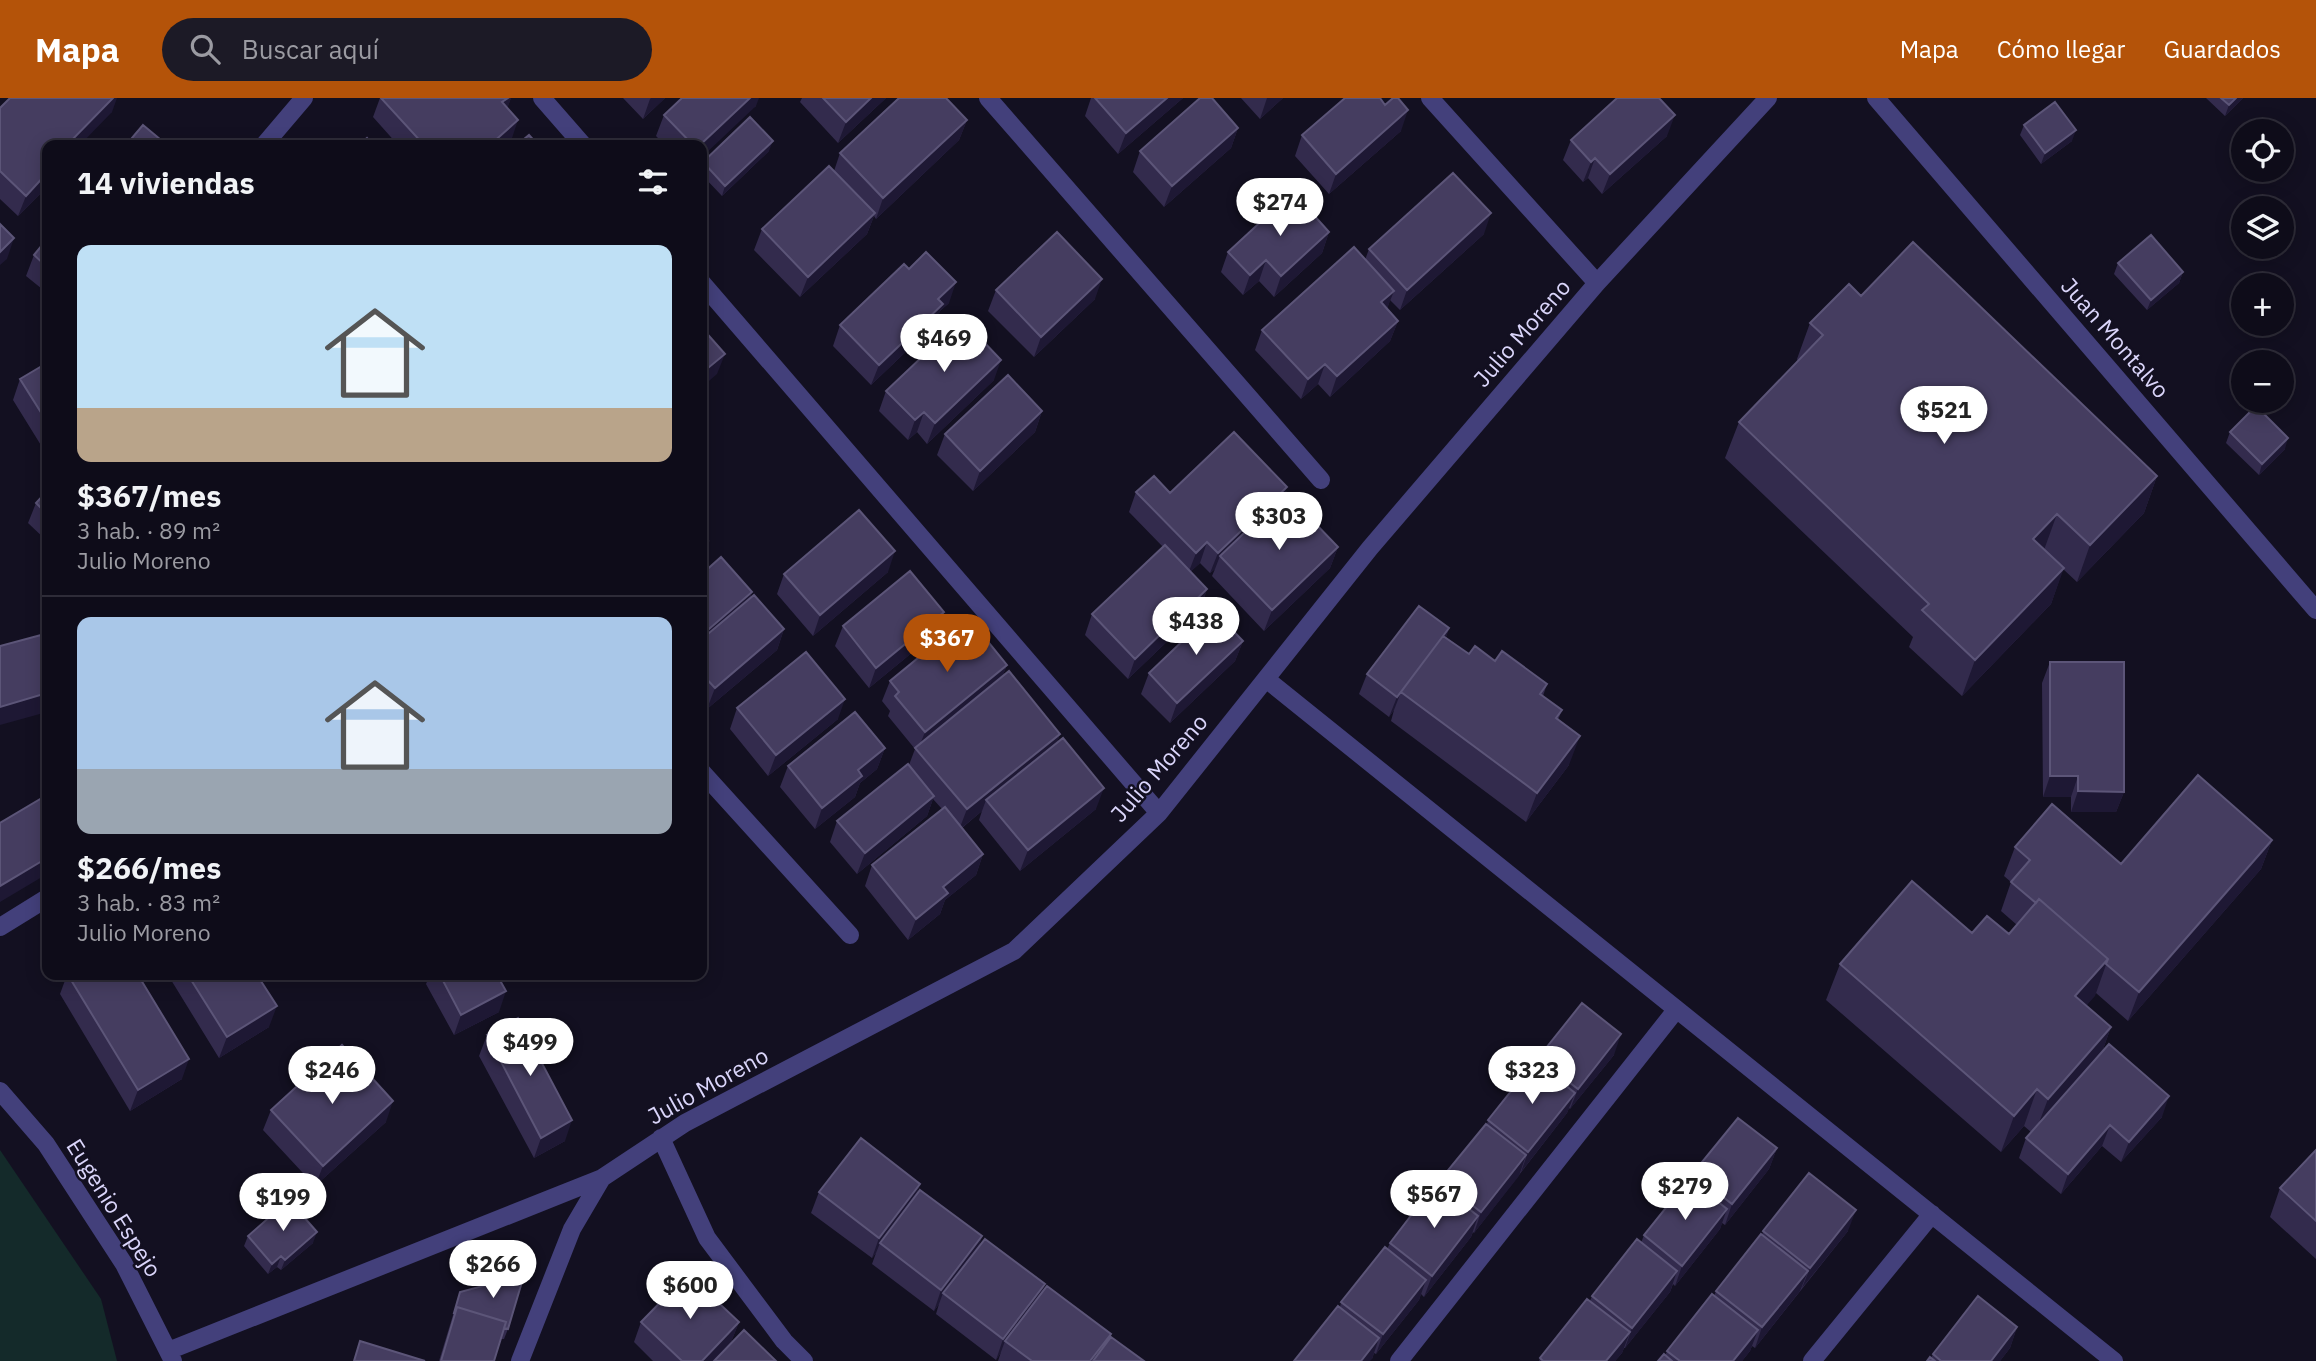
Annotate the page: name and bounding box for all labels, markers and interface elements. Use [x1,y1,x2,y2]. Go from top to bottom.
search box [162,18,652,81]
text: Mapa [35,28,120,71]
icon: search [186,30,224,68]
text: Buscar aquí [242,32,379,66]
text: Mapa [1900,33,1959,65]
text: Cómo llegar [1997,33,2125,65]
text: Guardados [2163,33,2281,65]
map controls [2231,119,2294,413]
button: locate [2231,119,2294,182]
text: 14 viviendas [77,163,255,202]
icon: filters [634,163,672,201]
pin: $274 [1239,178,1321,238]
text: $274 [1252,186,1308,216]
button: layers [2231,196,2294,259]
street label: Juan Montalvo [2055,271,2176,404]
street label: Julio Moreno [1466,272,1576,393]
button: + [2231,273,2294,336]
icon: home [312,290,438,416]
pin: $469 [903,314,985,374]
text: $469 [916,322,972,352]
button: − [2231,350,2294,413]
pin: $521 [1903,386,1985,446]
text: $521 [1916,394,1972,424]
text: $367/mes [77,476,221,515]
pin: $303 [1238,492,1320,552]
text: $303 [1251,500,1307,530]
text: 3 hab. · 89 m² [77,515,220,545]
text: Julio Moreno [77,545,211,575]
pin: $438 [1155,598,1237,657]
text: $438 [1168,605,1224,635]
pin: $367 [906,614,988,674]
text: $367 [919,622,975,652]
icon: home [312,662,438,788]
street label: Julio Moreno [1103,707,1213,828]
text: $266/mes [77,848,221,887]
text: 3 hab. · 83 m² [77,887,220,917]
text: Julio Moreno [77,917,211,947]
pin: $499 [489,1018,571,1078]
text: $499 [502,1026,558,1056]
street label: Julio Moreno [642,1040,773,1131]
pin: $246 [291,1046,373,1106]
pin: $323 [1491,1046,1573,1106]
text: $246 [304,1054,360,1084]
text: $323 [1504,1054,1560,1084]
street label: Eugenio Espejo [60,1133,169,1282]
pin: $279 [1644,1162,1726,1222]
pin: $567 [1393,1170,1475,1230]
text: $279 [1657,1170,1713,1200]
pin: $199 [242,1174,324,1233]
text: $567 [1406,1178,1462,1208]
text: $199 [255,1181,311,1211]
pin: $266 [452,1240,534,1300]
text: $266 [465,1248,521,1278]
pin: $600 [649,1262,731,1321]
text: $600 [662,1269,718,1299]

